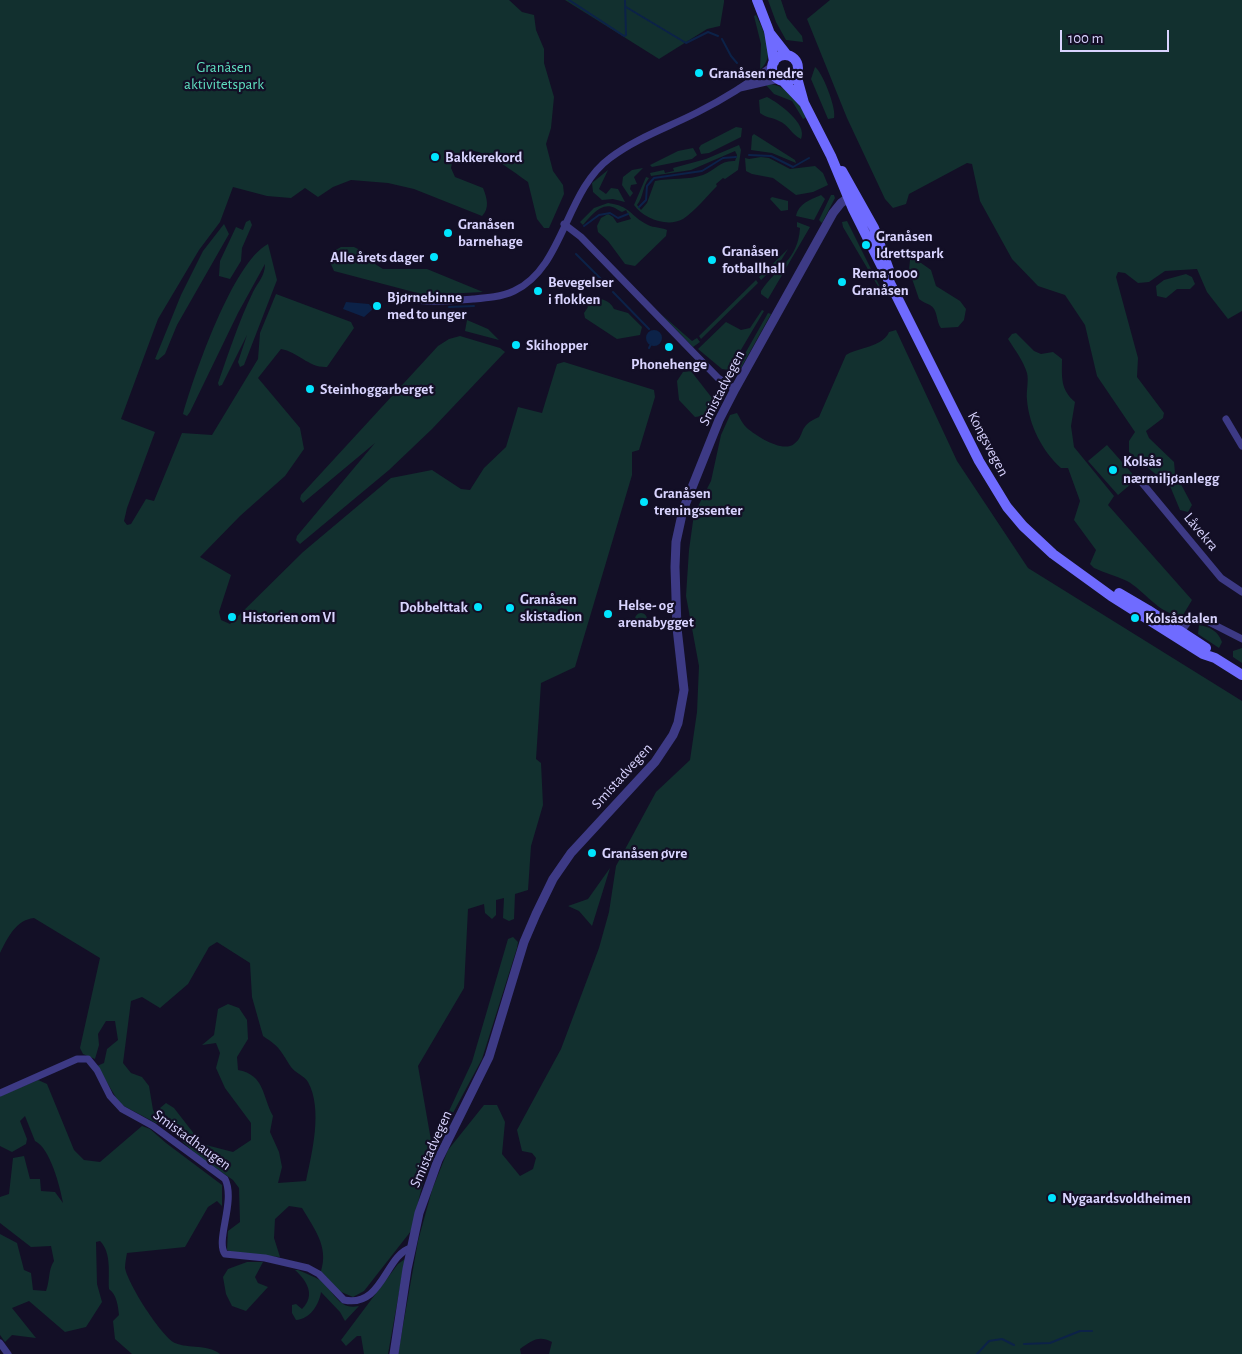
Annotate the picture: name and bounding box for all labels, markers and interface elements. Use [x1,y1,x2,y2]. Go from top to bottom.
scale bar [1062,20,1171,52]
text: 100 m [1068,31,1103,46]
park label: Granåsen aktivitetspark [184,58,264,93]
place label: Granåsen nedre [709,64,803,82]
marker: Granåsen nedre [693,67,705,79]
place label: Bakkerekord [445,148,522,166]
marker: Bakkerekord [429,151,441,163]
place label: Granåsen barnehage [458,215,523,250]
marker: Granåsen barnehage [442,227,454,239]
place label: Granåsen Idrettspark [876,227,944,262]
marker: Granåsen Idrettspark [860,239,872,251]
place label: Granåsen fotballhall [722,242,785,277]
place label: Alle årets dager [330,248,424,266]
marker: Alle årets dager [428,251,440,263]
marker: Granåsen fotballhall [706,254,718,266]
place label: Rema 1000 Granåsen [852,264,918,299]
place label: Bevegelser i flokken [548,273,614,308]
marker: Rema 1000 Granåsen [836,276,848,288]
marker: Bevegelser i flokken [532,285,544,297]
place label: Bjørnebinne med to unger [387,288,466,323]
marker: Bjørnebinne med to unger [371,300,383,312]
place label: Skihopper [526,336,588,354]
marker: Skihopper [510,339,522,351]
marker: Phonehenge [663,341,675,353]
street label: Smistadvegen [695,347,749,429]
place label: Phonehenge [631,355,707,373]
place label: Steinhoggarberget [320,380,433,398]
marker: Steinhoggarberget [304,383,316,395]
street label: Kongsvegen [963,409,1013,479]
place label: Kolsås nærmiljøanlegg [1123,452,1219,487]
marker: Kolsås nærmiljøanlegg [1107,464,1119,476]
place label: Granåsen treningssenter [654,484,742,519]
marker: Granåsen treningssenter [638,496,650,508]
street label: Låvekra [1180,509,1222,555]
place label: Granåsen skistadion [520,590,582,625]
place label: Helse- og arenabygget [618,596,694,631]
place label: Dobbelttak [399,598,468,616]
marker: Dobbelttak [472,601,484,613]
marker: Granåsen skistadion [504,602,516,614]
place label: Historien om VI [242,608,336,626]
marker: Helse- og arenabygget [602,608,614,620]
place label: Kolsåsdalen [1145,609,1218,627]
marker: Historien om VI [226,611,238,623]
marker: Kolsåsdalen [1129,612,1141,624]
street label: Smistadvegen [588,739,656,813]
place label: Granåsen øvre [602,844,687,862]
marker: Granåsen øvre [586,847,598,859]
street label: Smistadhaugen [150,1106,234,1174]
street label: Smistadvegen [406,1108,456,1190]
place label: Nygaardsvoldheimen [1062,1189,1191,1207]
marker: Nygaardsvoldheimen [1046,1192,1058,1204]

